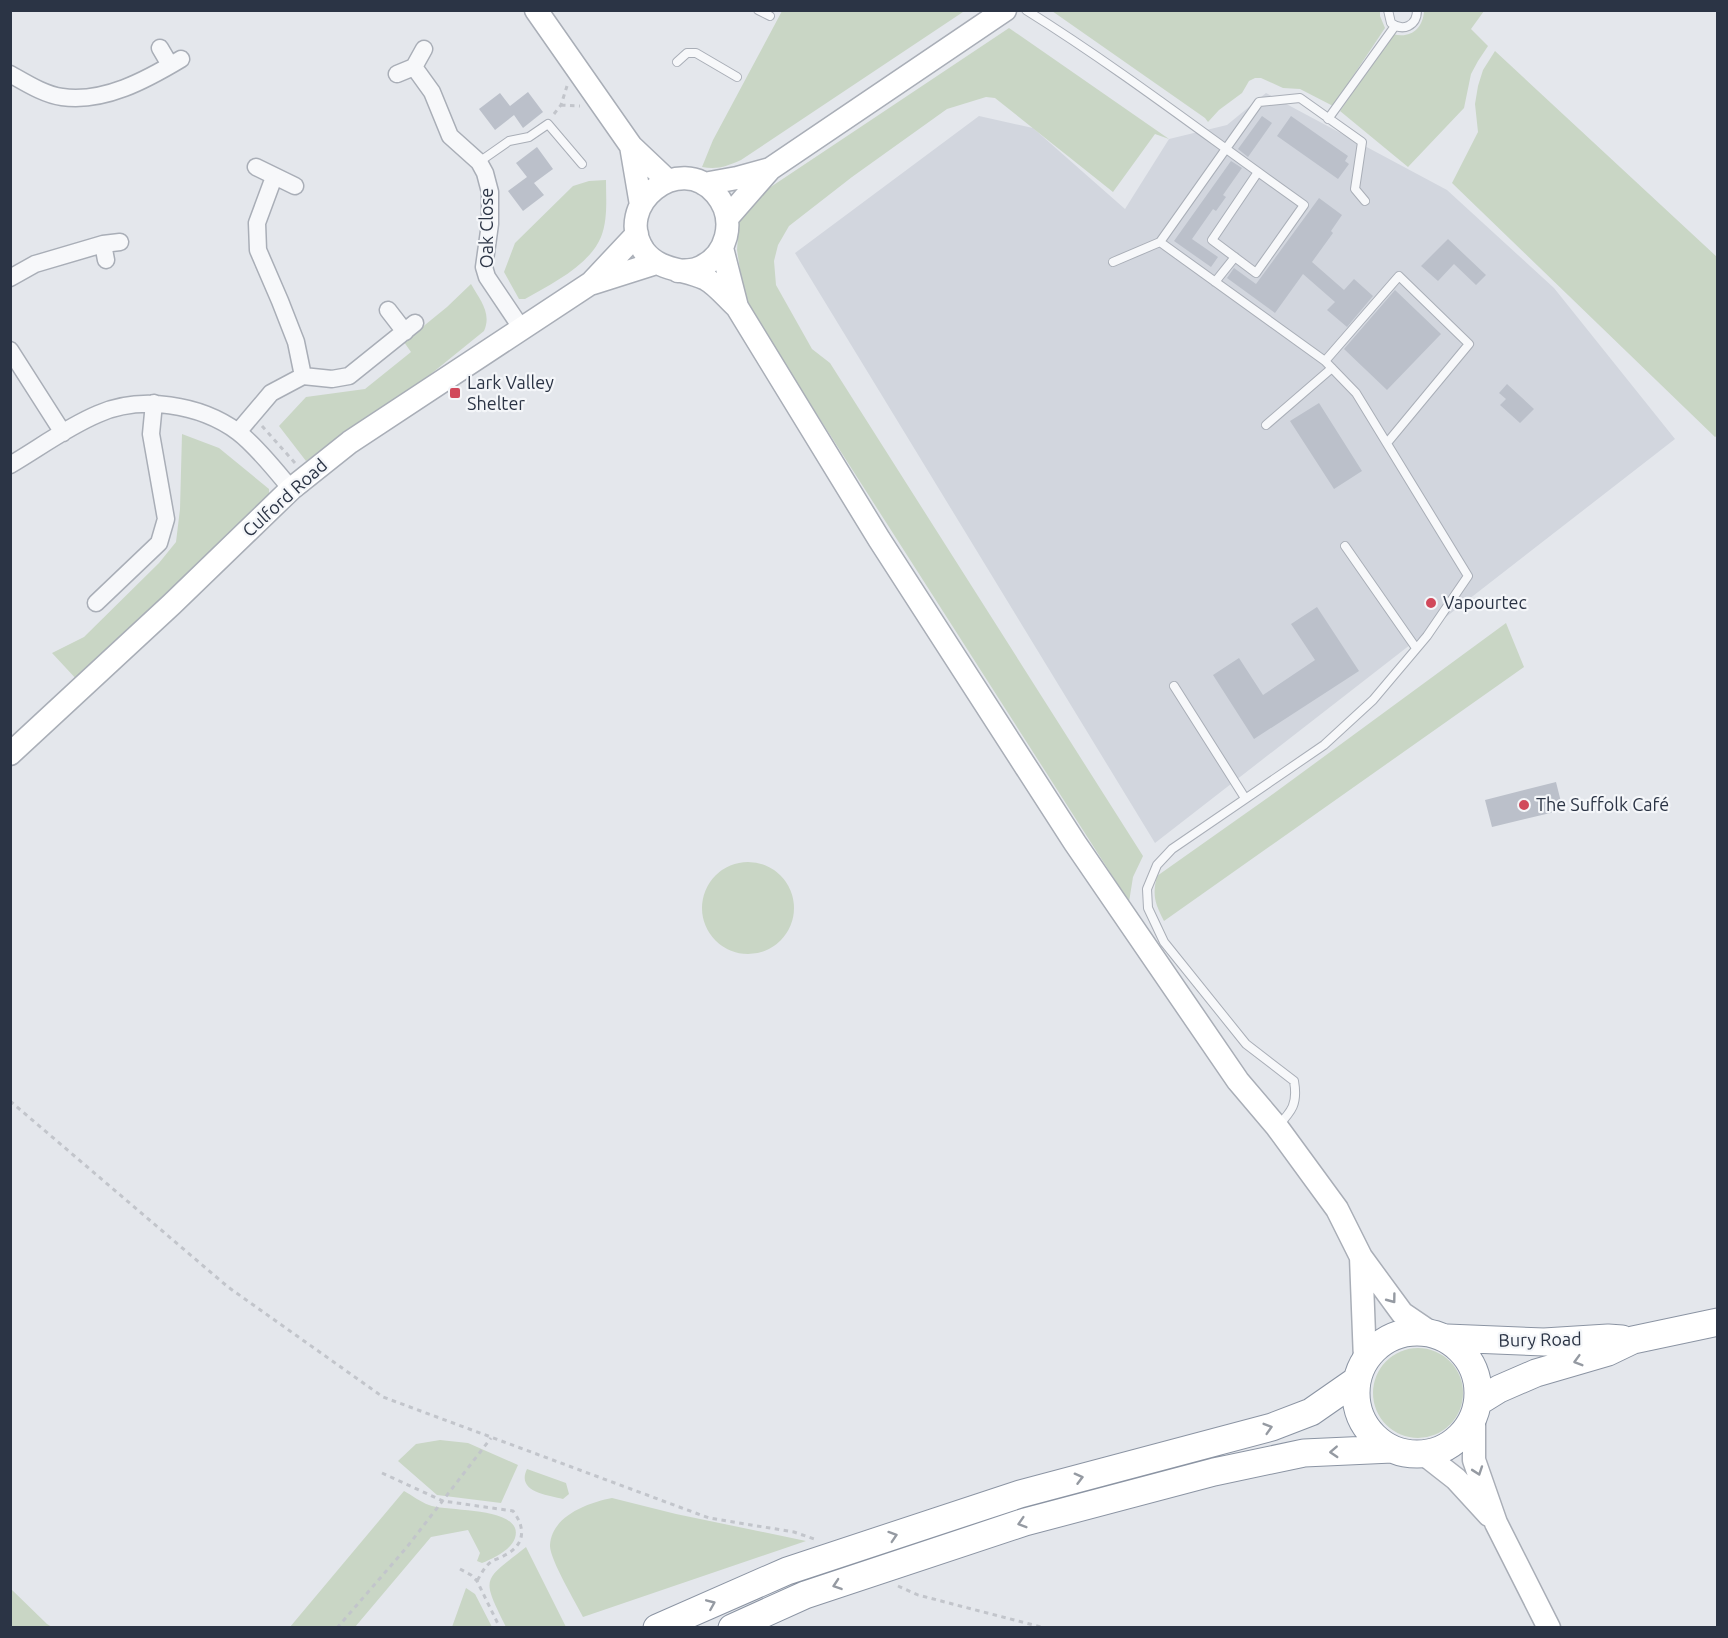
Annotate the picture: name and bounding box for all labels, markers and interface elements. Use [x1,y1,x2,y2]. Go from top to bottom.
street label: Oak Close [476,188,496,268]
place label: Lark Valley Shelter [467,372,554,413]
marker: Lark Valley Shelter [448,386,462,400]
street label: Culford Road [238,454,330,540]
place label: Vapourtec [1443,592,1527,612]
marker: Vapourtec [1424,596,1438,610]
place label: The Suffolk Café [1536,794,1669,814]
marker: The Suffolk Café [1517,798,1531,812]
one-way arrow [1384,1292,1395,1303]
street label: Bury Road [1498,1328,1582,1350]
one-way arrow [1573,1354,1584,1366]
one-way arrow [1262,1423,1273,1435]
one-way arrow [1329,1446,1338,1459]
one-way arrow [1470,1465,1483,1476]
one-way arrow [1074,1473,1084,1486]
one-way arrow [1017,1516,1028,1528]
one-way arrow [887,1531,898,1543]
one-way arrow [832,1577,843,1590]
one-way arrow [704,1599,715,1611]

